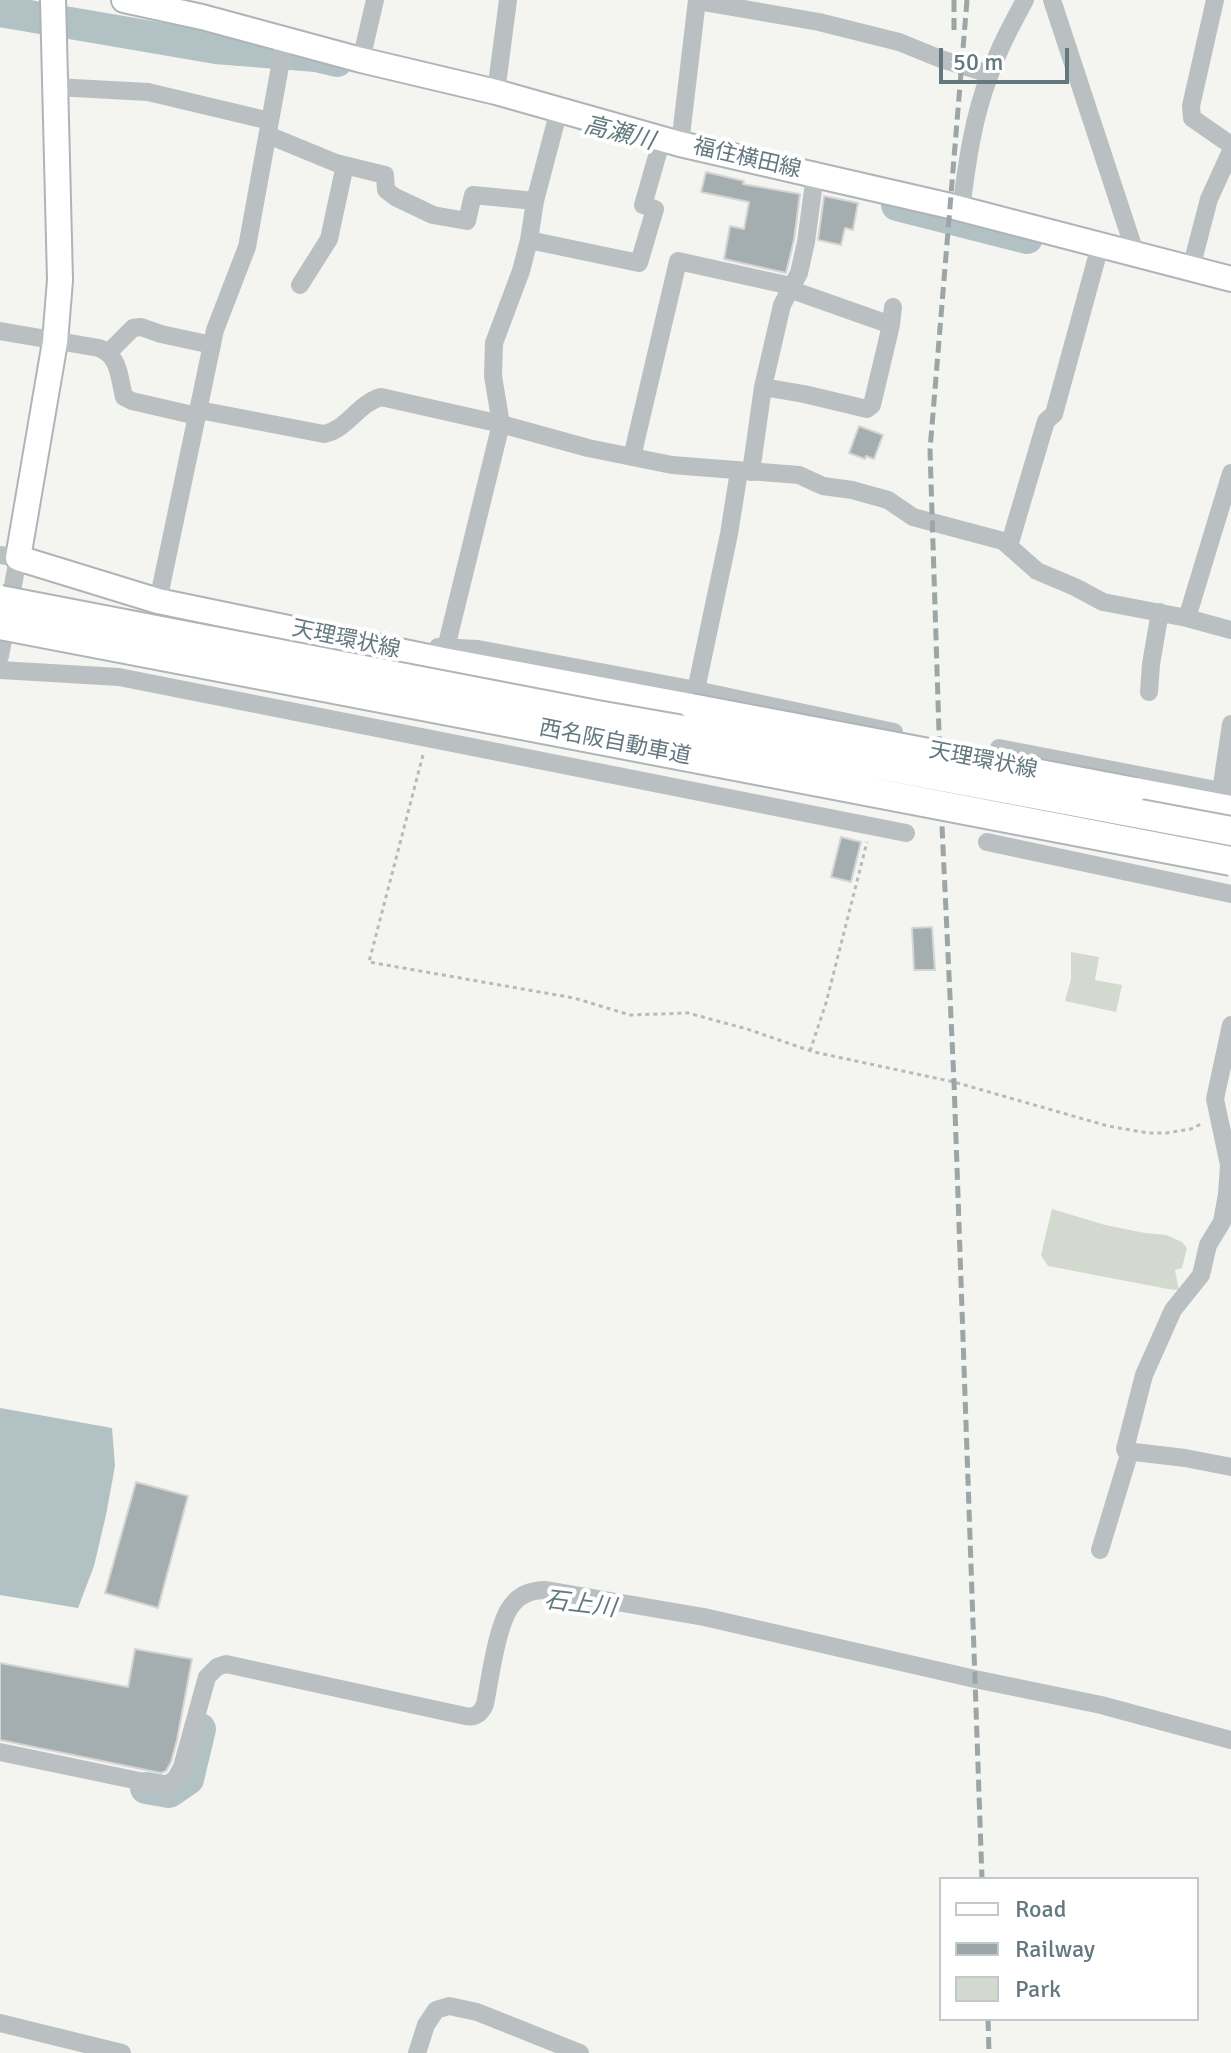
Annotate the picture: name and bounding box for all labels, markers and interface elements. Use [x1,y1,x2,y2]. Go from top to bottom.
scale bar [943,32,1073,82]
text: 50 m [953,47,1003,77]
water label: 高瀬川 [581,111,657,157]
street label: 福住横田線 [690,134,804,184]
street label: 天理環状線 [289,616,403,664]
street label: 西名阪自動車道 [537,715,693,771]
street label: 天理環状線 [926,738,1040,784]
water label: 石上川 [543,1586,617,1624]
legend [939,1877,1199,2021]
text: Road [1015,1894,1066,1924]
text: Railway [1015,1934,1095,1964]
text: Park [1015,1974,1061,2004]

